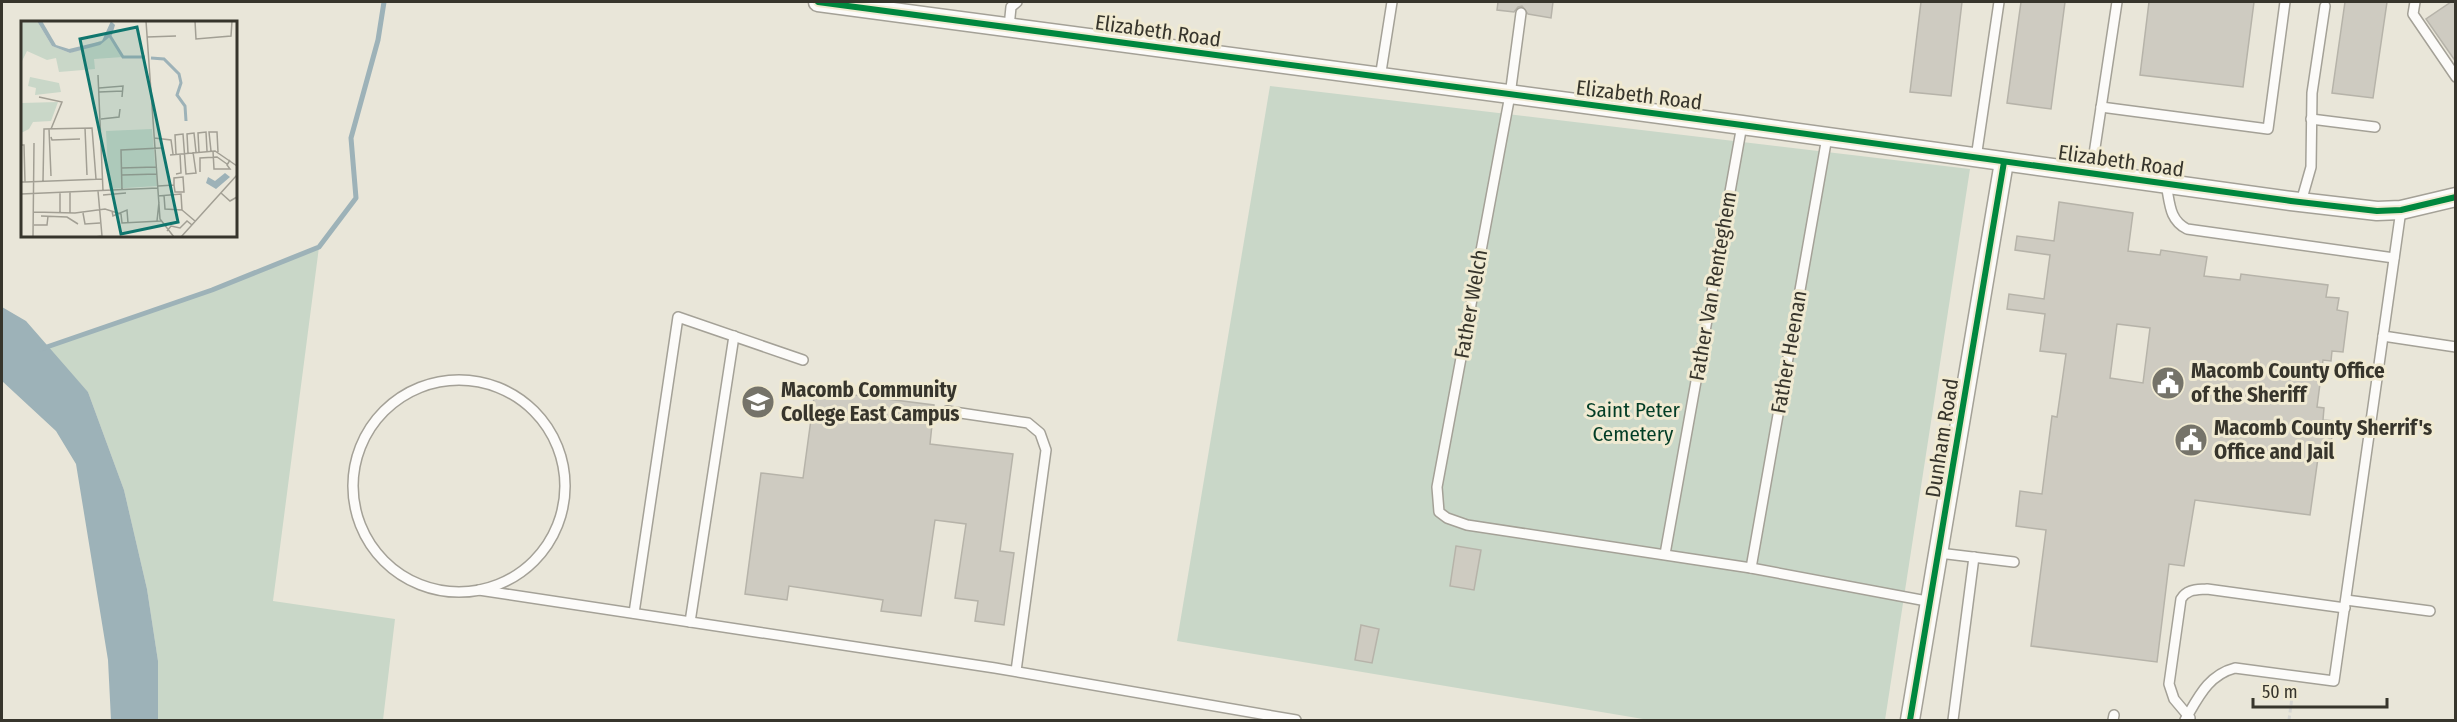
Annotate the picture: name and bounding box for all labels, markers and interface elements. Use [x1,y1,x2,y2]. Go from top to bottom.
street label: Elizabeth Road [1093,9,1223,53]
inset map [21,21,237,237]
street label: Elizabeth Road [1574,74,1704,116]
street label: Elizabeth Road [2056,139,2186,183]
street label: Father Van Renteghem [1684,189,1742,383]
street label: Father Welch [1449,247,1493,361]
street label: Father Heenan [1765,288,1813,416]
place label: Macomb County Office of the Sheriff [2191,358,2385,408]
public building icon: Macomb County Office of the Sheriff [2150,365,2186,401]
place label: Macomb Community College East Campus [781,377,960,427]
street label: Dunham Road [1920,377,1964,499]
school or university icon: Macomb Community College East Campus [740,384,776,420]
park label: Saint Peter Cemetery [1586,397,1681,447]
place label: Macomb County Sherrif's Office and Jail [2214,415,2432,465]
public building icon: Macomb County Sherrif's Office and Jail [2173,422,2209,458]
scale bar [2253,671,2386,709]
text: 50 m [2262,681,2298,703]

